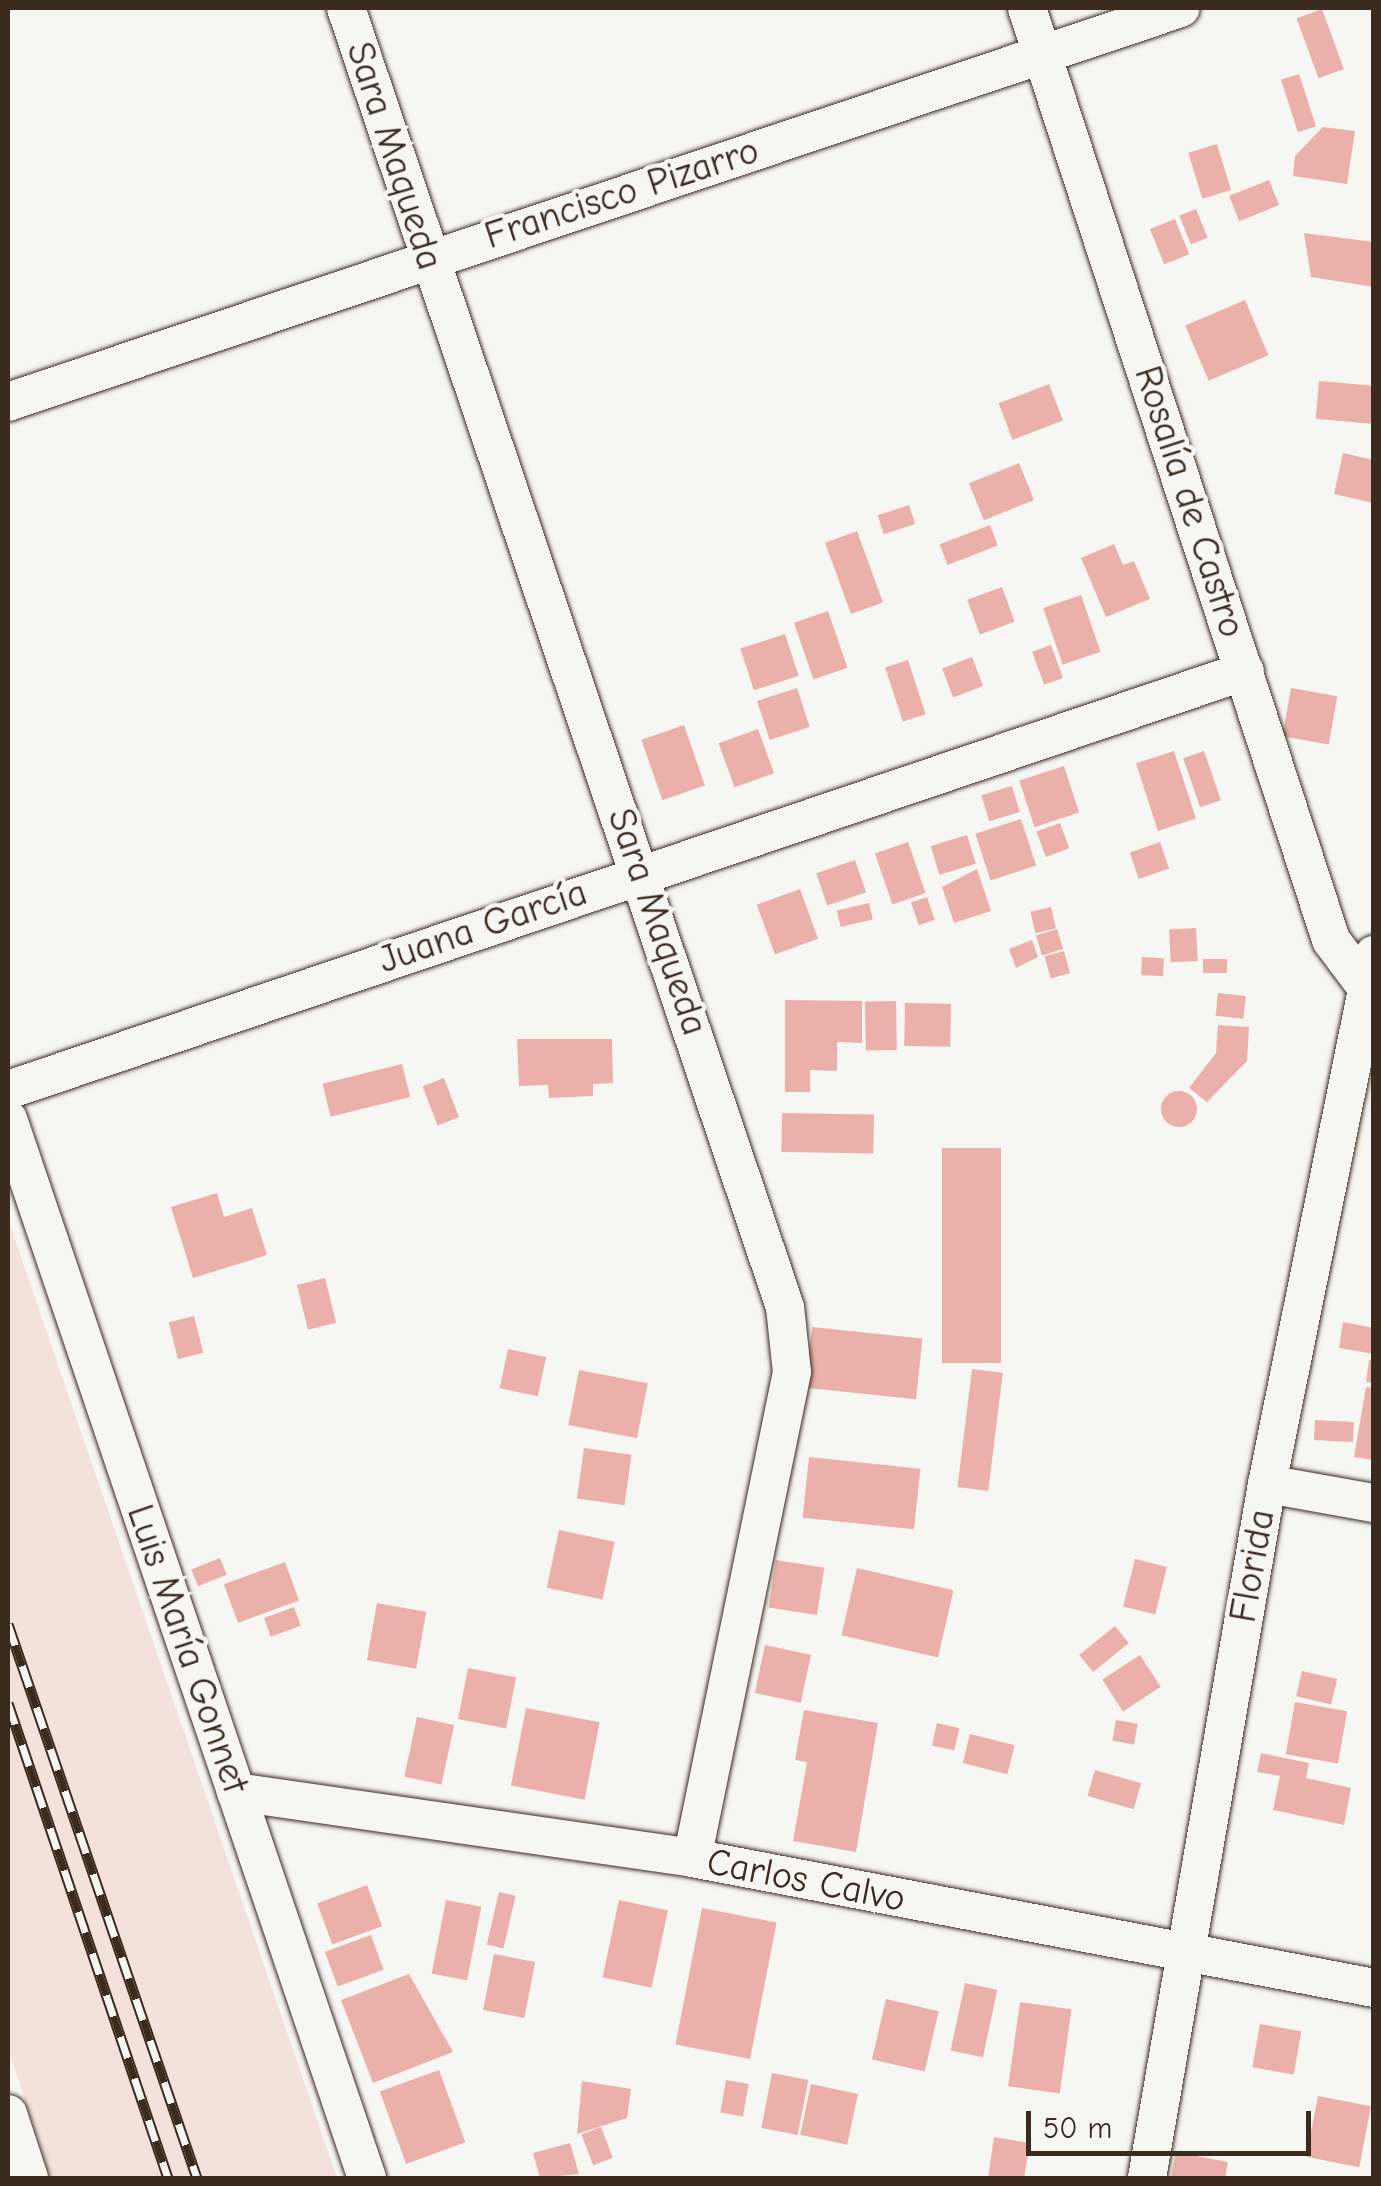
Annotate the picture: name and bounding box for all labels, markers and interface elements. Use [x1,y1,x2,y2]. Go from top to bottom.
street label: Sara Maqueda [336,36,452,276]
street label: Francisco Pizarro [479,128,765,260]
street label: Rosalía de Castro [1124,361,1254,643]
street label: Sara Maqueda [597,803,717,1041]
street label: Juana García [373,870,593,984]
street label: Luis María Gonnet [116,1499,258,1799]
street label: Florida [1221,1506,1285,1626]
street label: Carlos Calvo [703,1839,909,1923]
scale bar [1031,2091,1316,2153]
text: 50 m [1043,2111,1112,2146]

